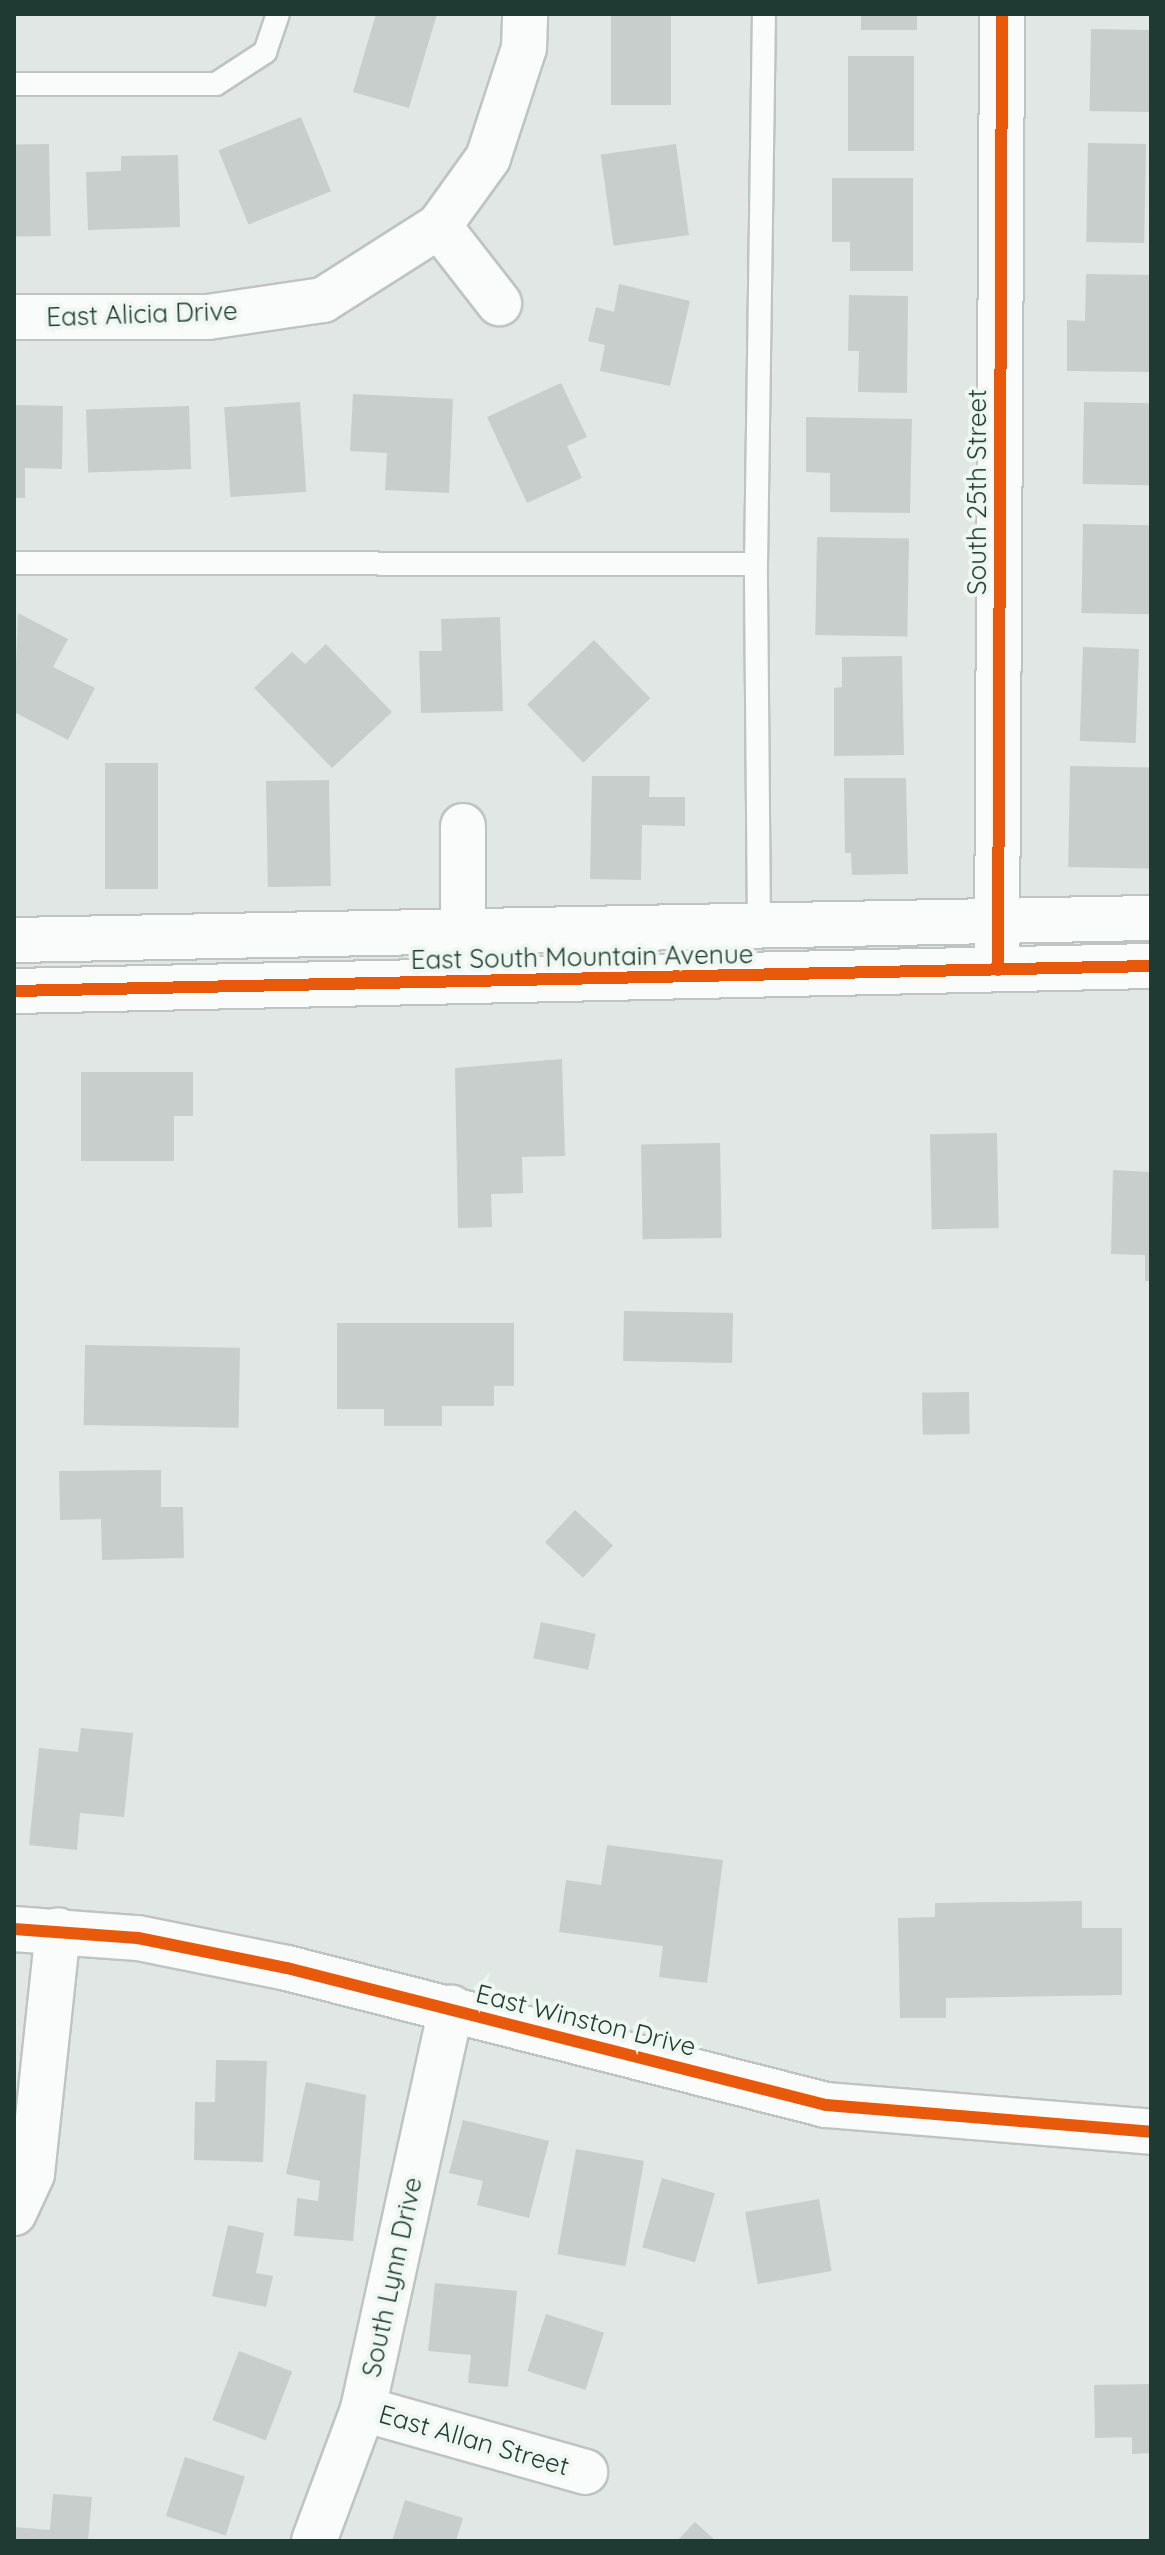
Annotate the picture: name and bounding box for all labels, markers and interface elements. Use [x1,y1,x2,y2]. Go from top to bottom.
street label: East Alicia Drive [46,295,238,333]
street label: South 25th Street [961,389,993,595]
street label: East South Mountain Avenue [410,938,754,976]
street label: East Winston Drive [473,1978,699,2062]
street label: South Lynn Drive [356,2174,428,2380]
street label: East Allan Street [375,2398,573,2482]

